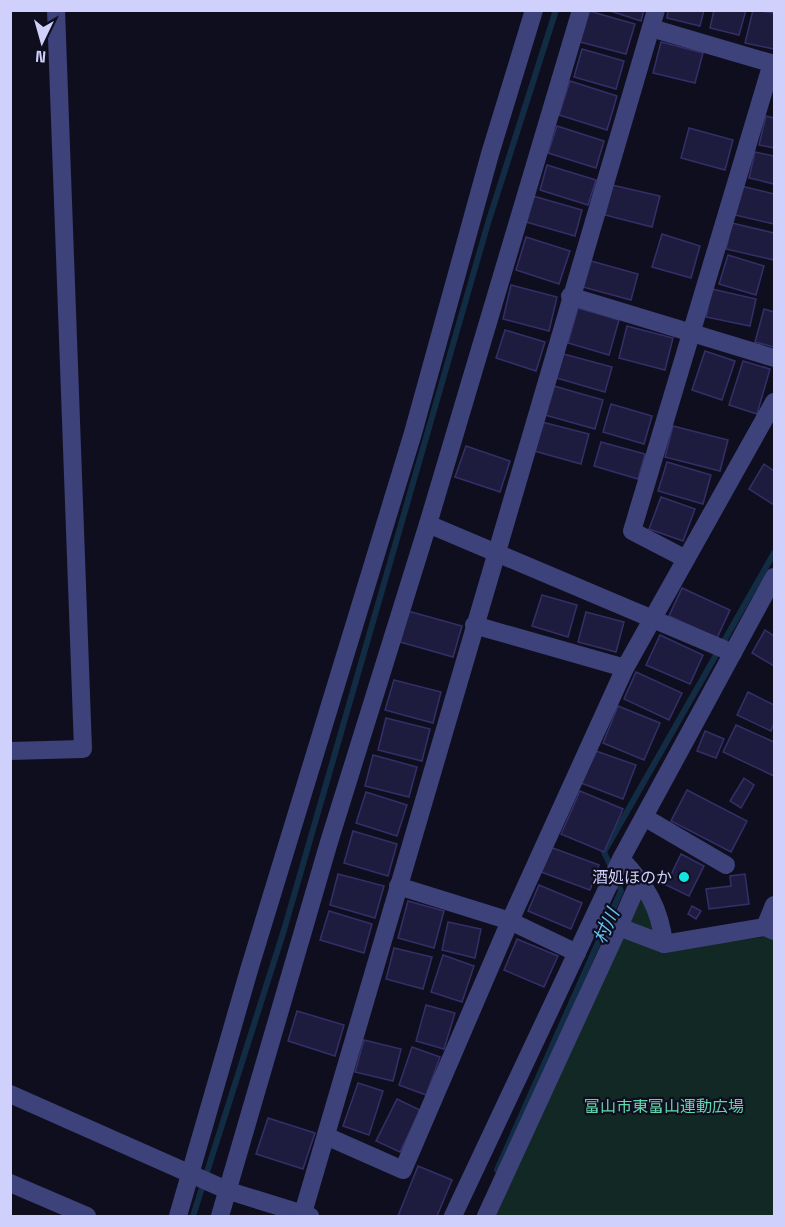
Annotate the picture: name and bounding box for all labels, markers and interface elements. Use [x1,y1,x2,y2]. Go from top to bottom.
north arrow [12,12,72,72]
text: N [34,46,47,67]
place label: 酒処ほのか [592,867,672,888]
marker: 酒処ほのか [677,870,691,884]
water label: 村川 [588,903,625,947]
park label: 富山市東富山運動広場 [584,1096,744,1117]

